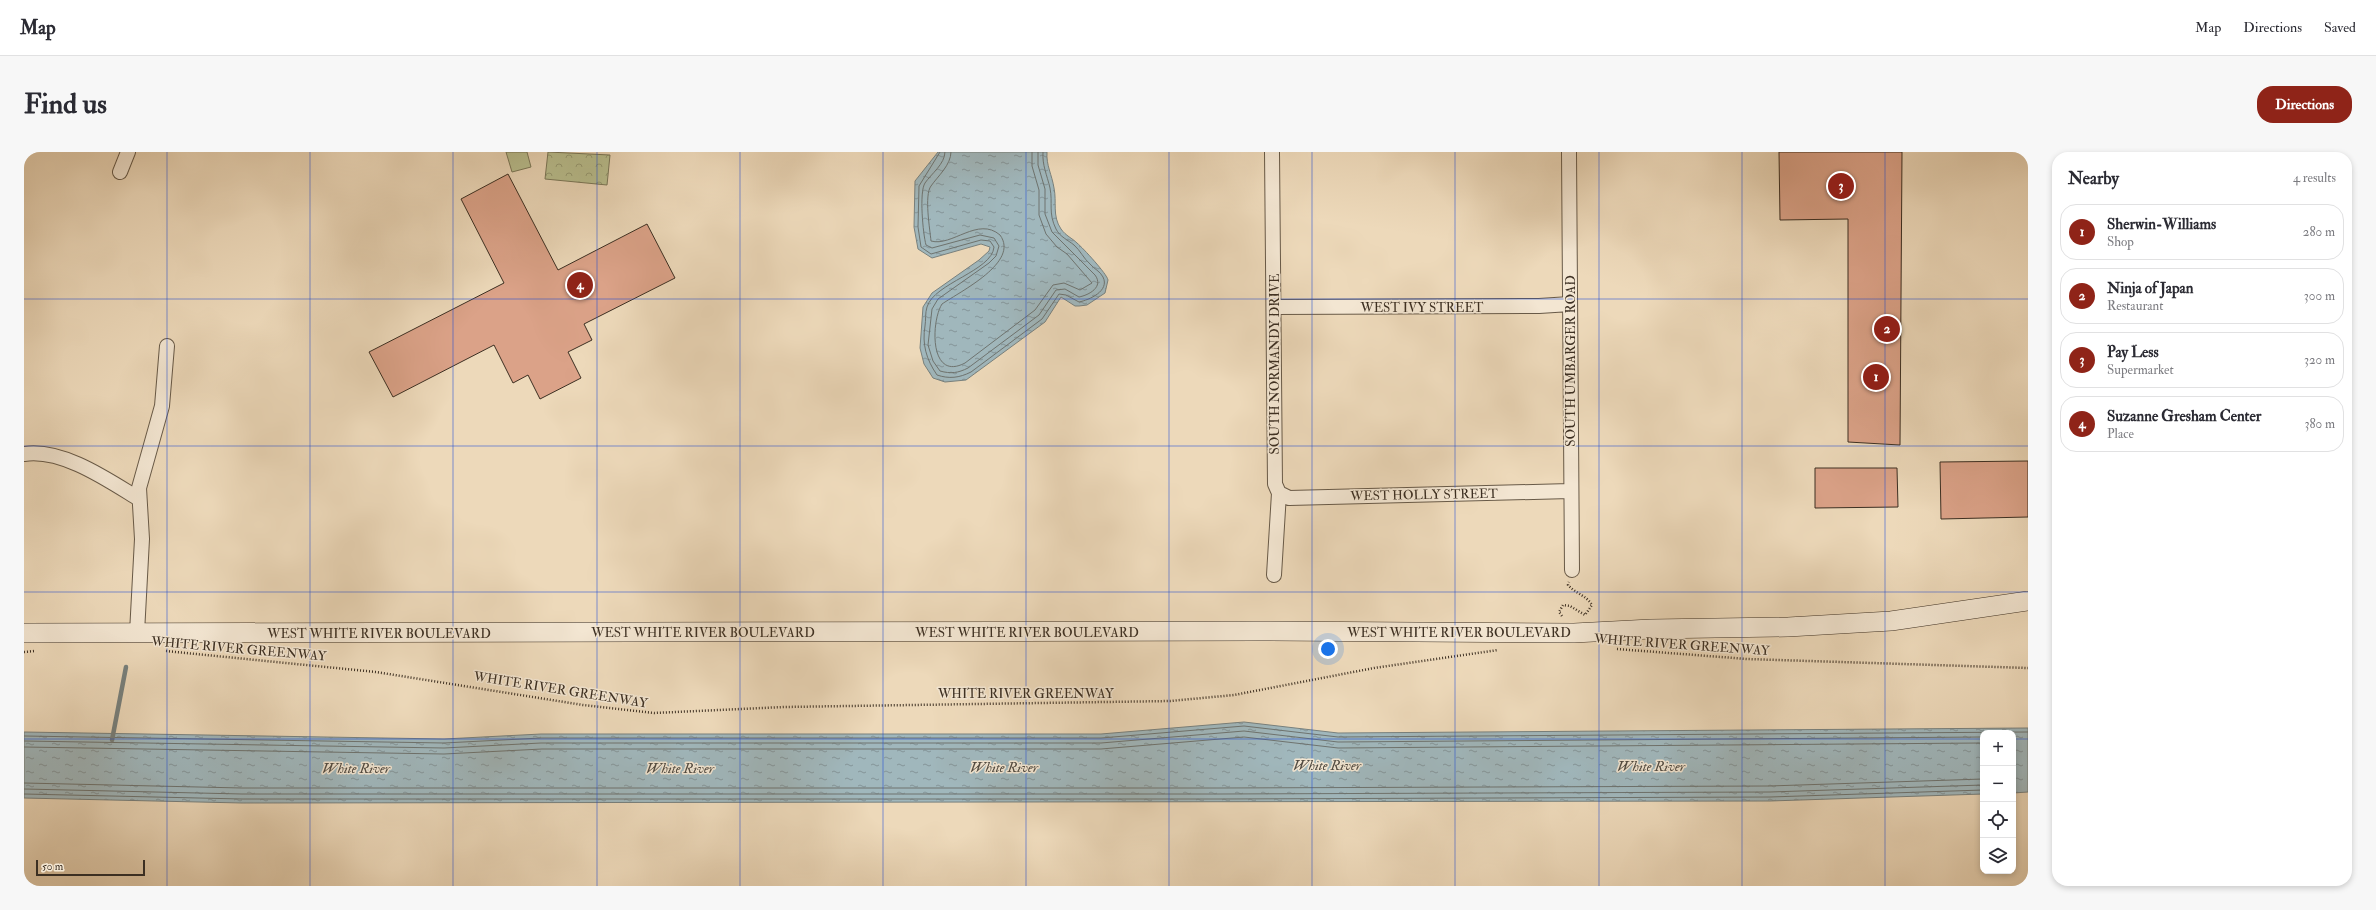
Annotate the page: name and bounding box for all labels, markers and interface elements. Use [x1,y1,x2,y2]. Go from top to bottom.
text: Map [20,16,56,40]
text: Map [2195,19,2221,36]
text: Directions [2243,19,2302,36]
text: Saved [2324,19,2356,36]
button: Directions [2257,86,2352,123]
text: Find us [24,87,107,122]
text: Nearby [2068,168,2119,189]
text: 4 results [2293,170,2336,186]
pin: 3 [1828,171,1854,201]
text: Sherwin-Williams [2107,215,2216,234]
text: 1 [2080,224,2084,240]
text: 280 m [2303,224,2335,240]
text: Shop [2107,234,2134,250]
pin: 4 [567,270,593,300]
street label: SOUTH NORMANDY DRIVE [1267,274,1283,454]
street label: SOUTH UMBARGER ROAD [1563,275,1579,447]
text: Ninja of Japan [2107,279,2193,298]
text: 2 [2079,288,2085,304]
text: 300 m [2304,288,2335,304]
text: Restaurant [2107,298,2163,314]
street label: WEST IVY STREET [1359,300,1484,316]
pin: 2 [1874,314,1900,344]
text: Pay Less [2107,343,2159,362]
text: 3 [2080,352,2085,368]
text: 320 m [2304,352,2335,368]
pin: 1 [1863,362,1889,392]
text: Supermarket [2107,362,2174,378]
text: Suzanne Gresham Center [2107,407,2261,426]
text: 4 [2078,416,2086,432]
text: 380 m [2304,416,2335,432]
text: Place [2107,426,2134,442]
street label: WEST HOLLY STREET [1349,486,1498,504]
street label: WEST WHITE RIVER BOULEVARD [590,625,815,641]
street label: WEST WHITE RIVER BOULEVARD [914,625,1139,641]
street label: WEST WHITE RIVER BOULEVARD [1346,625,1571,641]
street label: WEST WHITE RIVER BOULEVARD [266,626,491,642]
street label: WHITE RIVER GREENWAY [1593,631,1771,659]
street label: WHITE RIVER GREENWAY [150,633,328,665]
your location [1318,639,1338,659]
street label: WHITE RIVER GREENWAY [472,668,650,712]
street label: WHITE RIVER GREENWAY [937,686,1115,702]
map controls [1980,730,2016,874]
button: + [1980,730,2016,766]
water label: White River [1293,757,1362,774]
water label: White River [1617,758,1686,775]
water label: White River [970,759,1039,776]
water label: White River [322,760,391,777]
water label: White River [646,760,715,777]
button: − [1980,766,2016,802]
button: locate [1980,802,2016,838]
button: layers [1980,838,2016,874]
scale bar [36,858,145,877]
text: 50 m [42,860,63,873]

